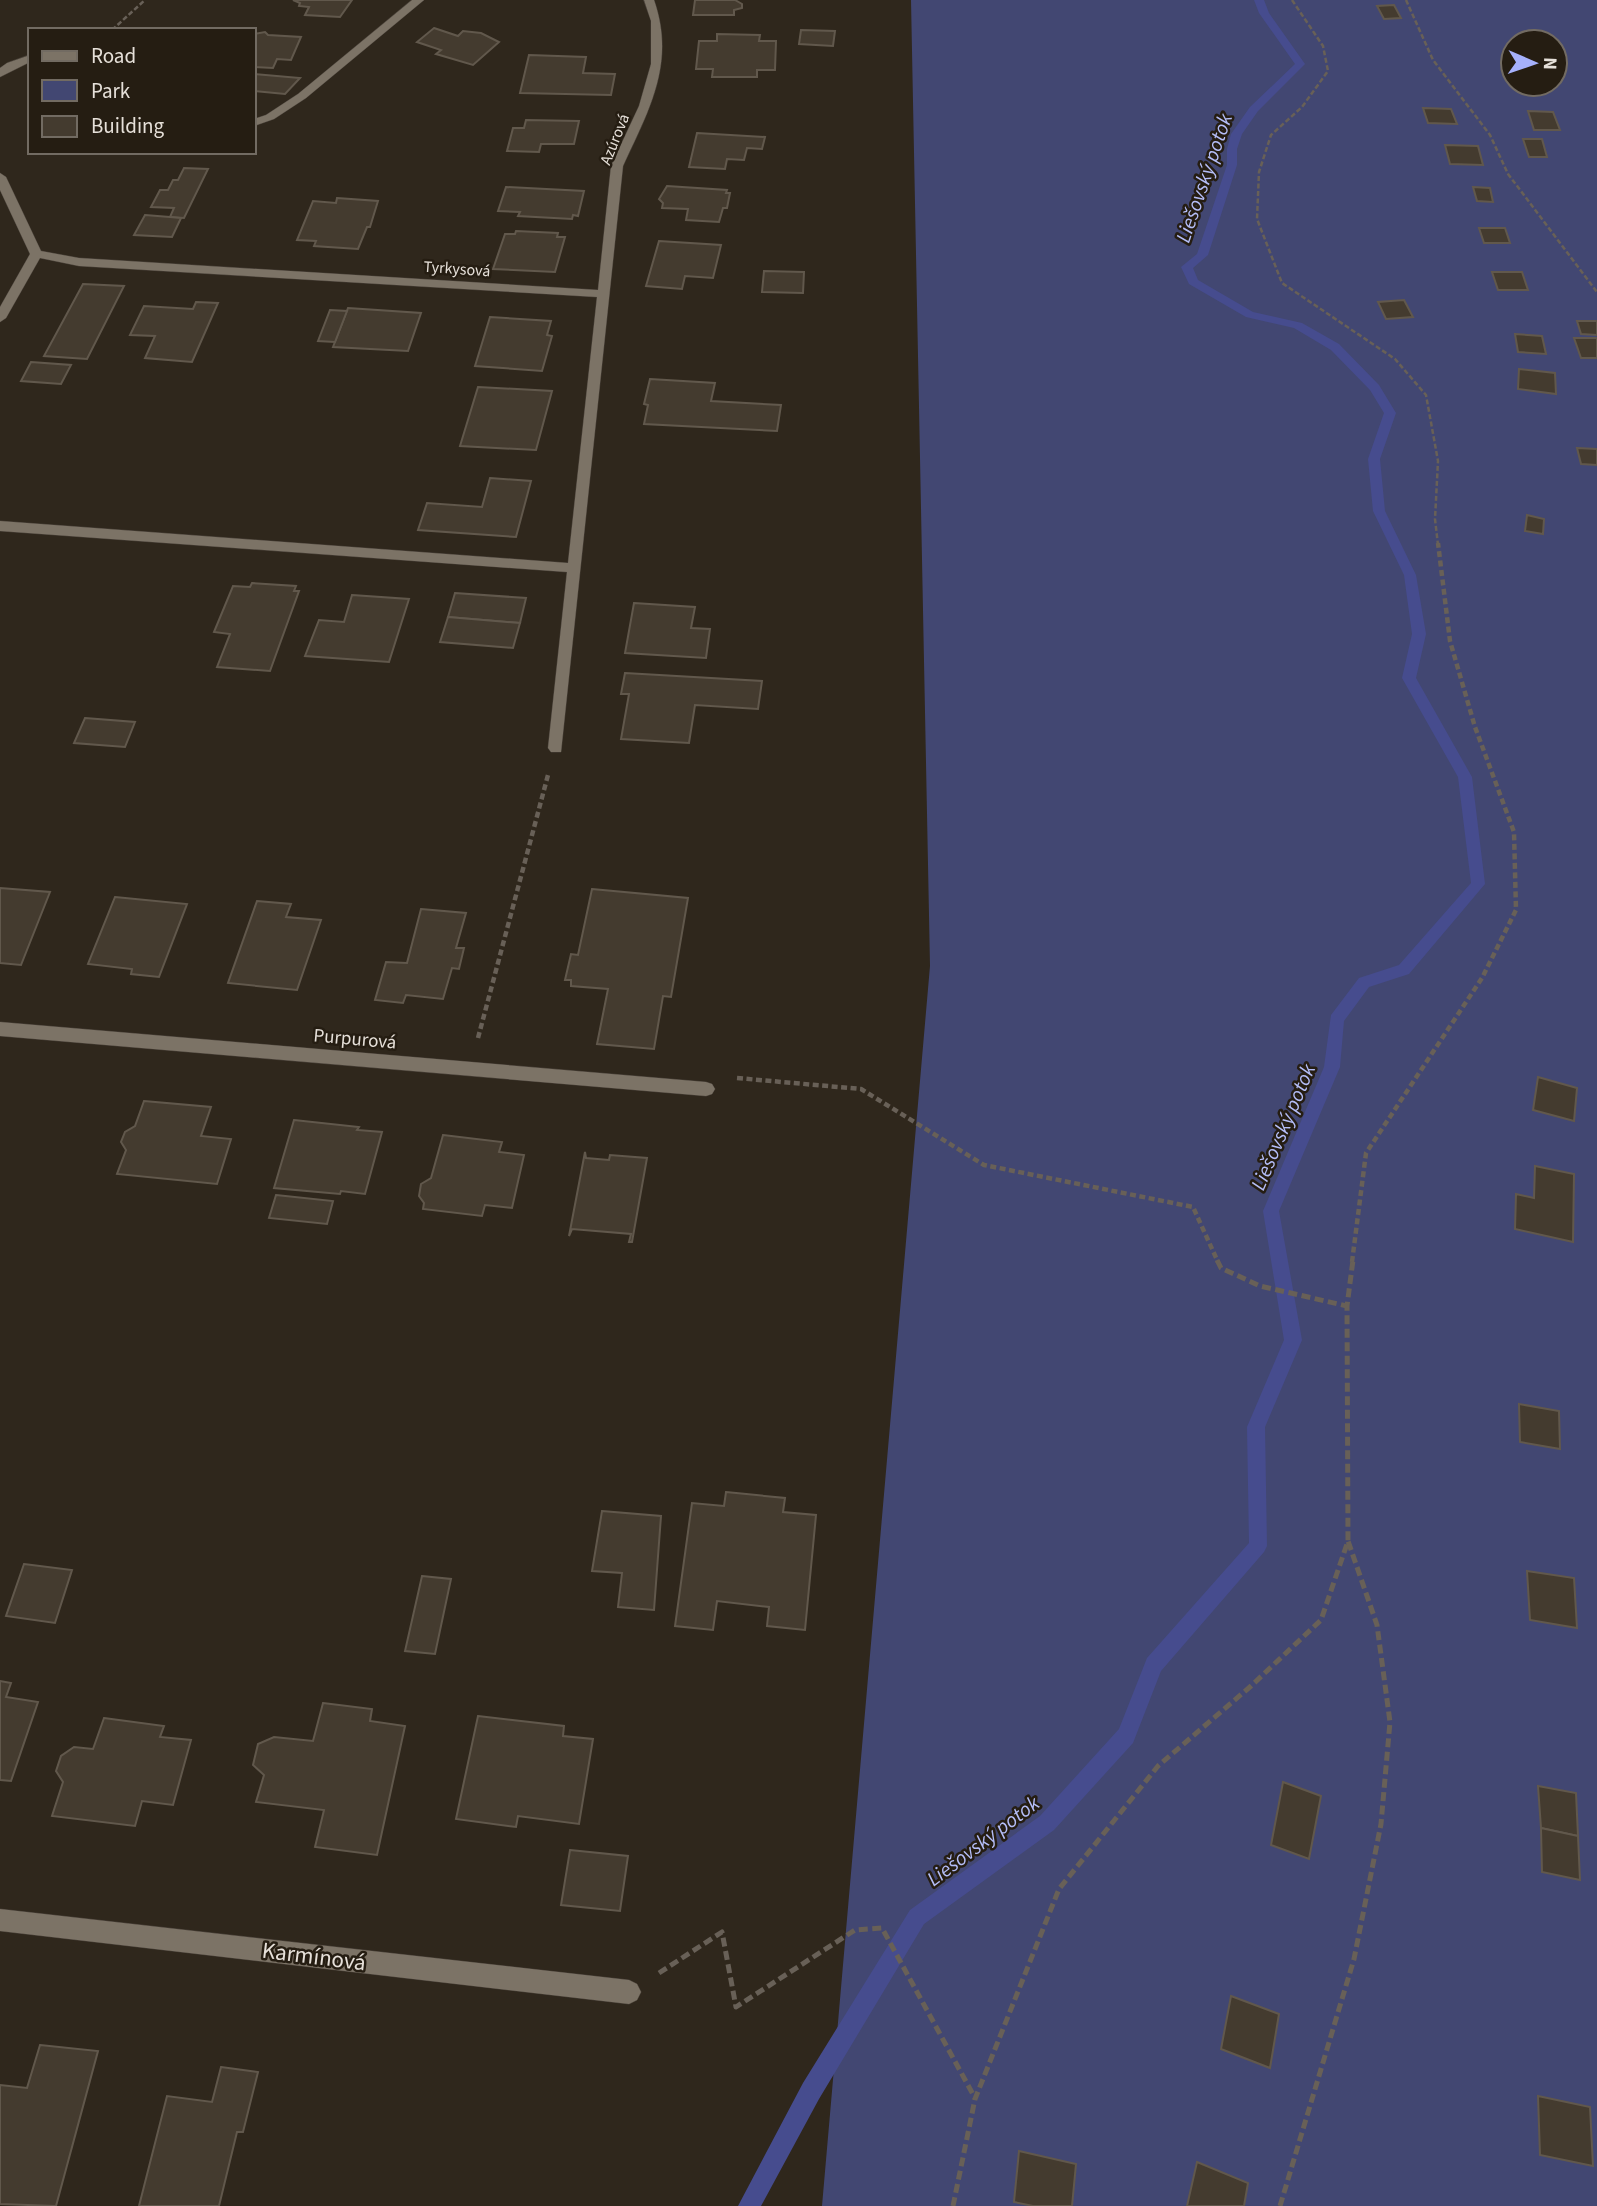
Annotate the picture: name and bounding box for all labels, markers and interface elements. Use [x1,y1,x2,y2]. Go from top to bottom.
legend [28,28,256,154]
north arrow [1499,28,1569,98]
text: Road [91,41,136,71]
text: N [1536,57,1563,70]
text: Park [91,76,131,106]
water label: Liešovský potok [1168,109,1240,247]
text: Building [91,111,165,141]
street label: Azúrová [595,111,635,168]
street label: Tyrkysová [423,256,491,282]
street label: Purpurová [312,1022,398,1057]
water label: Liešovský potok [1243,1058,1323,1195]
water label: Liešovský potok [920,1788,1047,1893]
street label: Karmínová [260,1934,368,1979]

